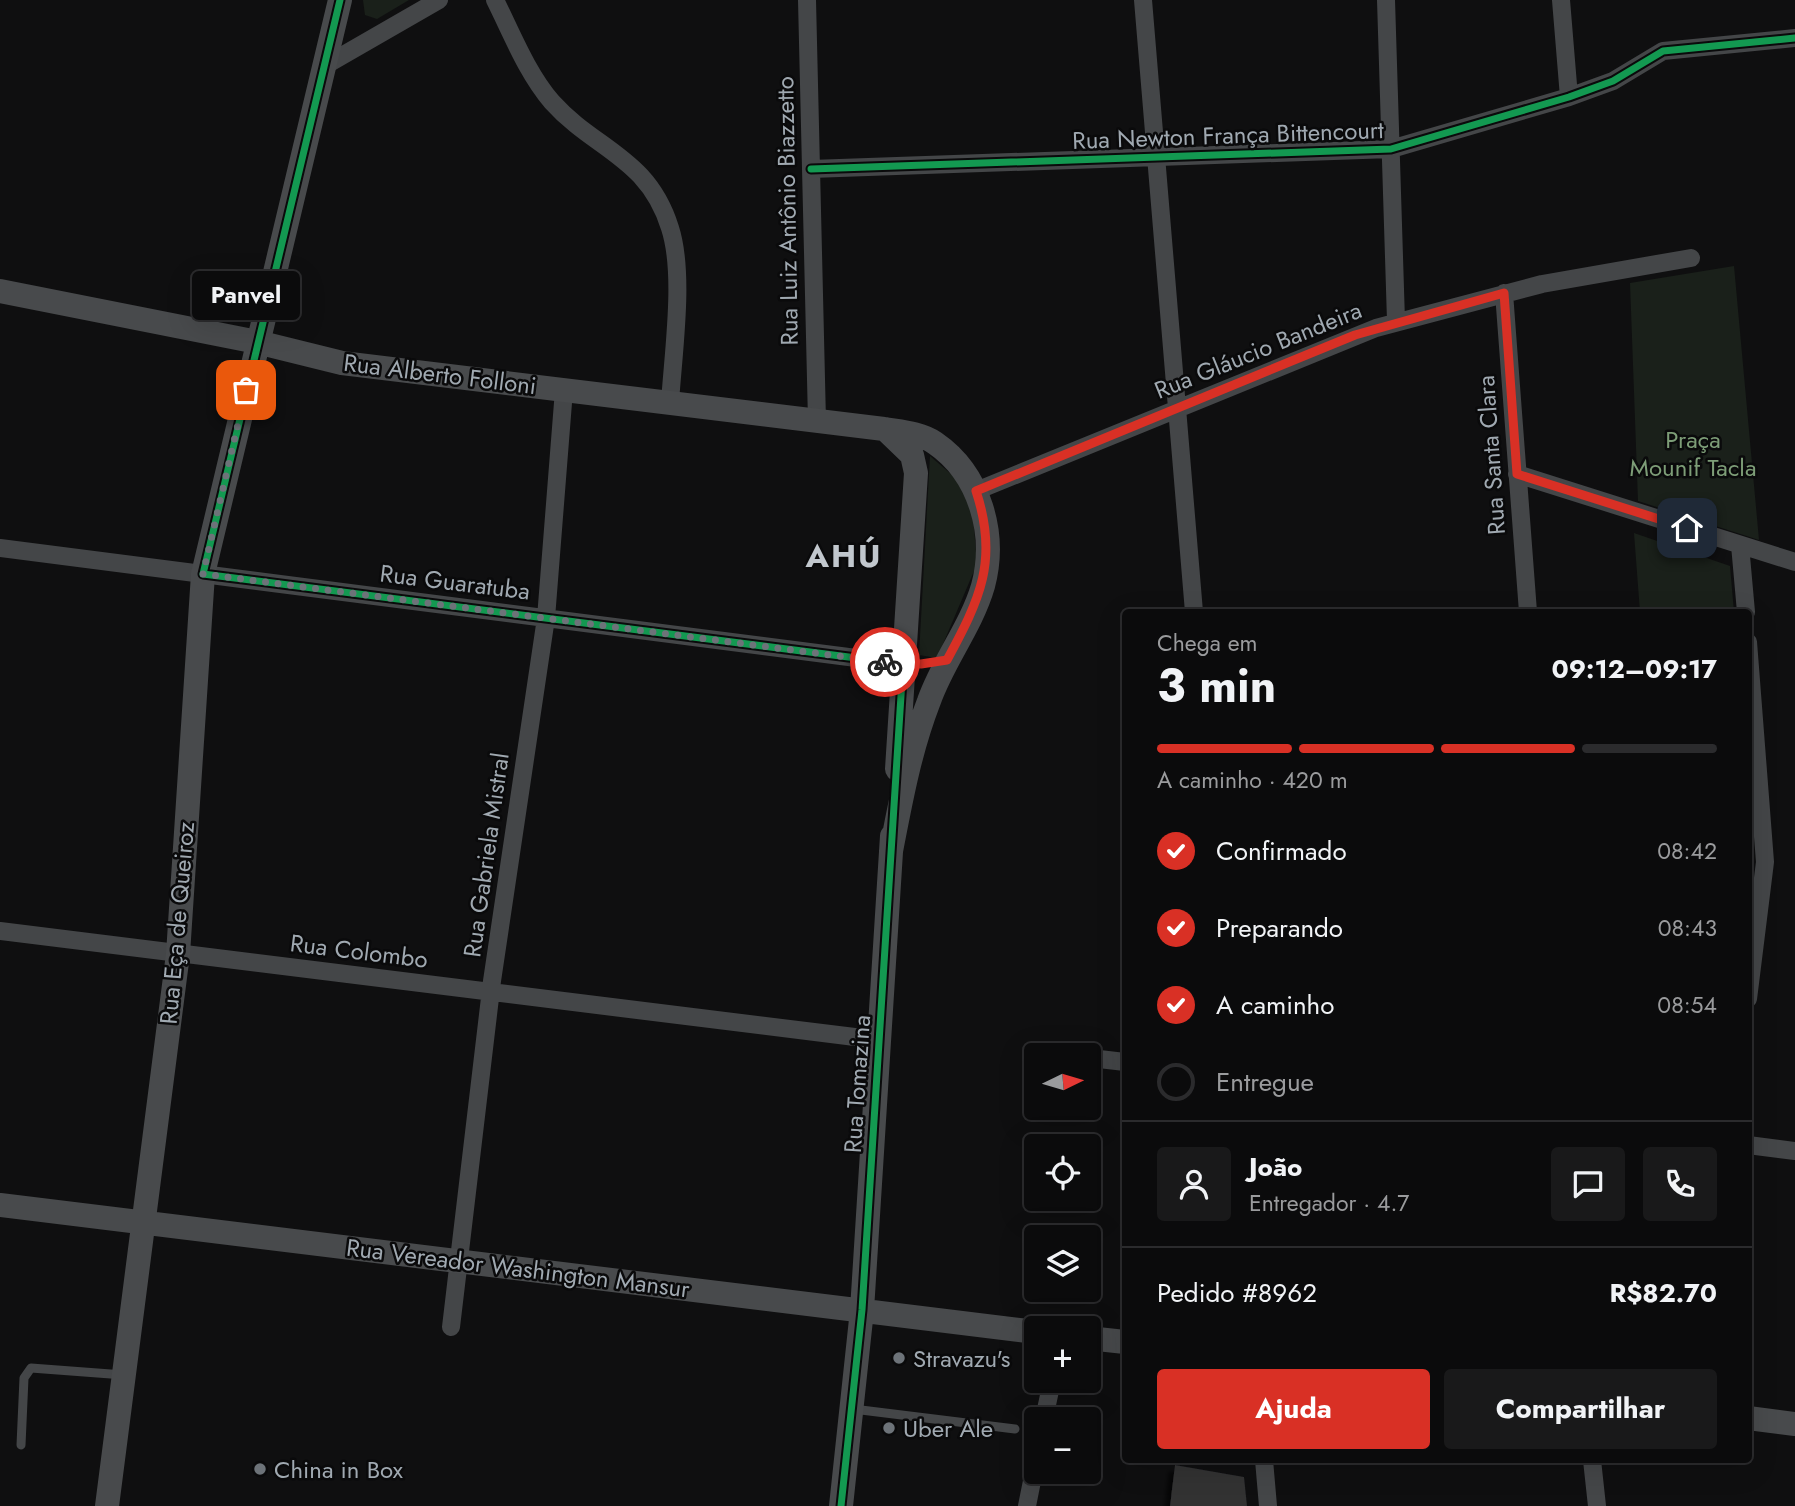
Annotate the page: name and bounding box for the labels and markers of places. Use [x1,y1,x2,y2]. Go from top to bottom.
callout: Panvel [192,271,300,320]
pin [216,360,276,420]
pin [1657,498,1717,558]
place label: Stravazu's [913,1341,1010,1376]
marker: Stravazu's [891,1350,907,1366]
place label: Uber Ale [903,1411,993,1446]
marker: Uber Ale [881,1420,897,1436]
place label: China in Box [274,1452,404,1487]
marker: China in Box [252,1461,268,1477]

